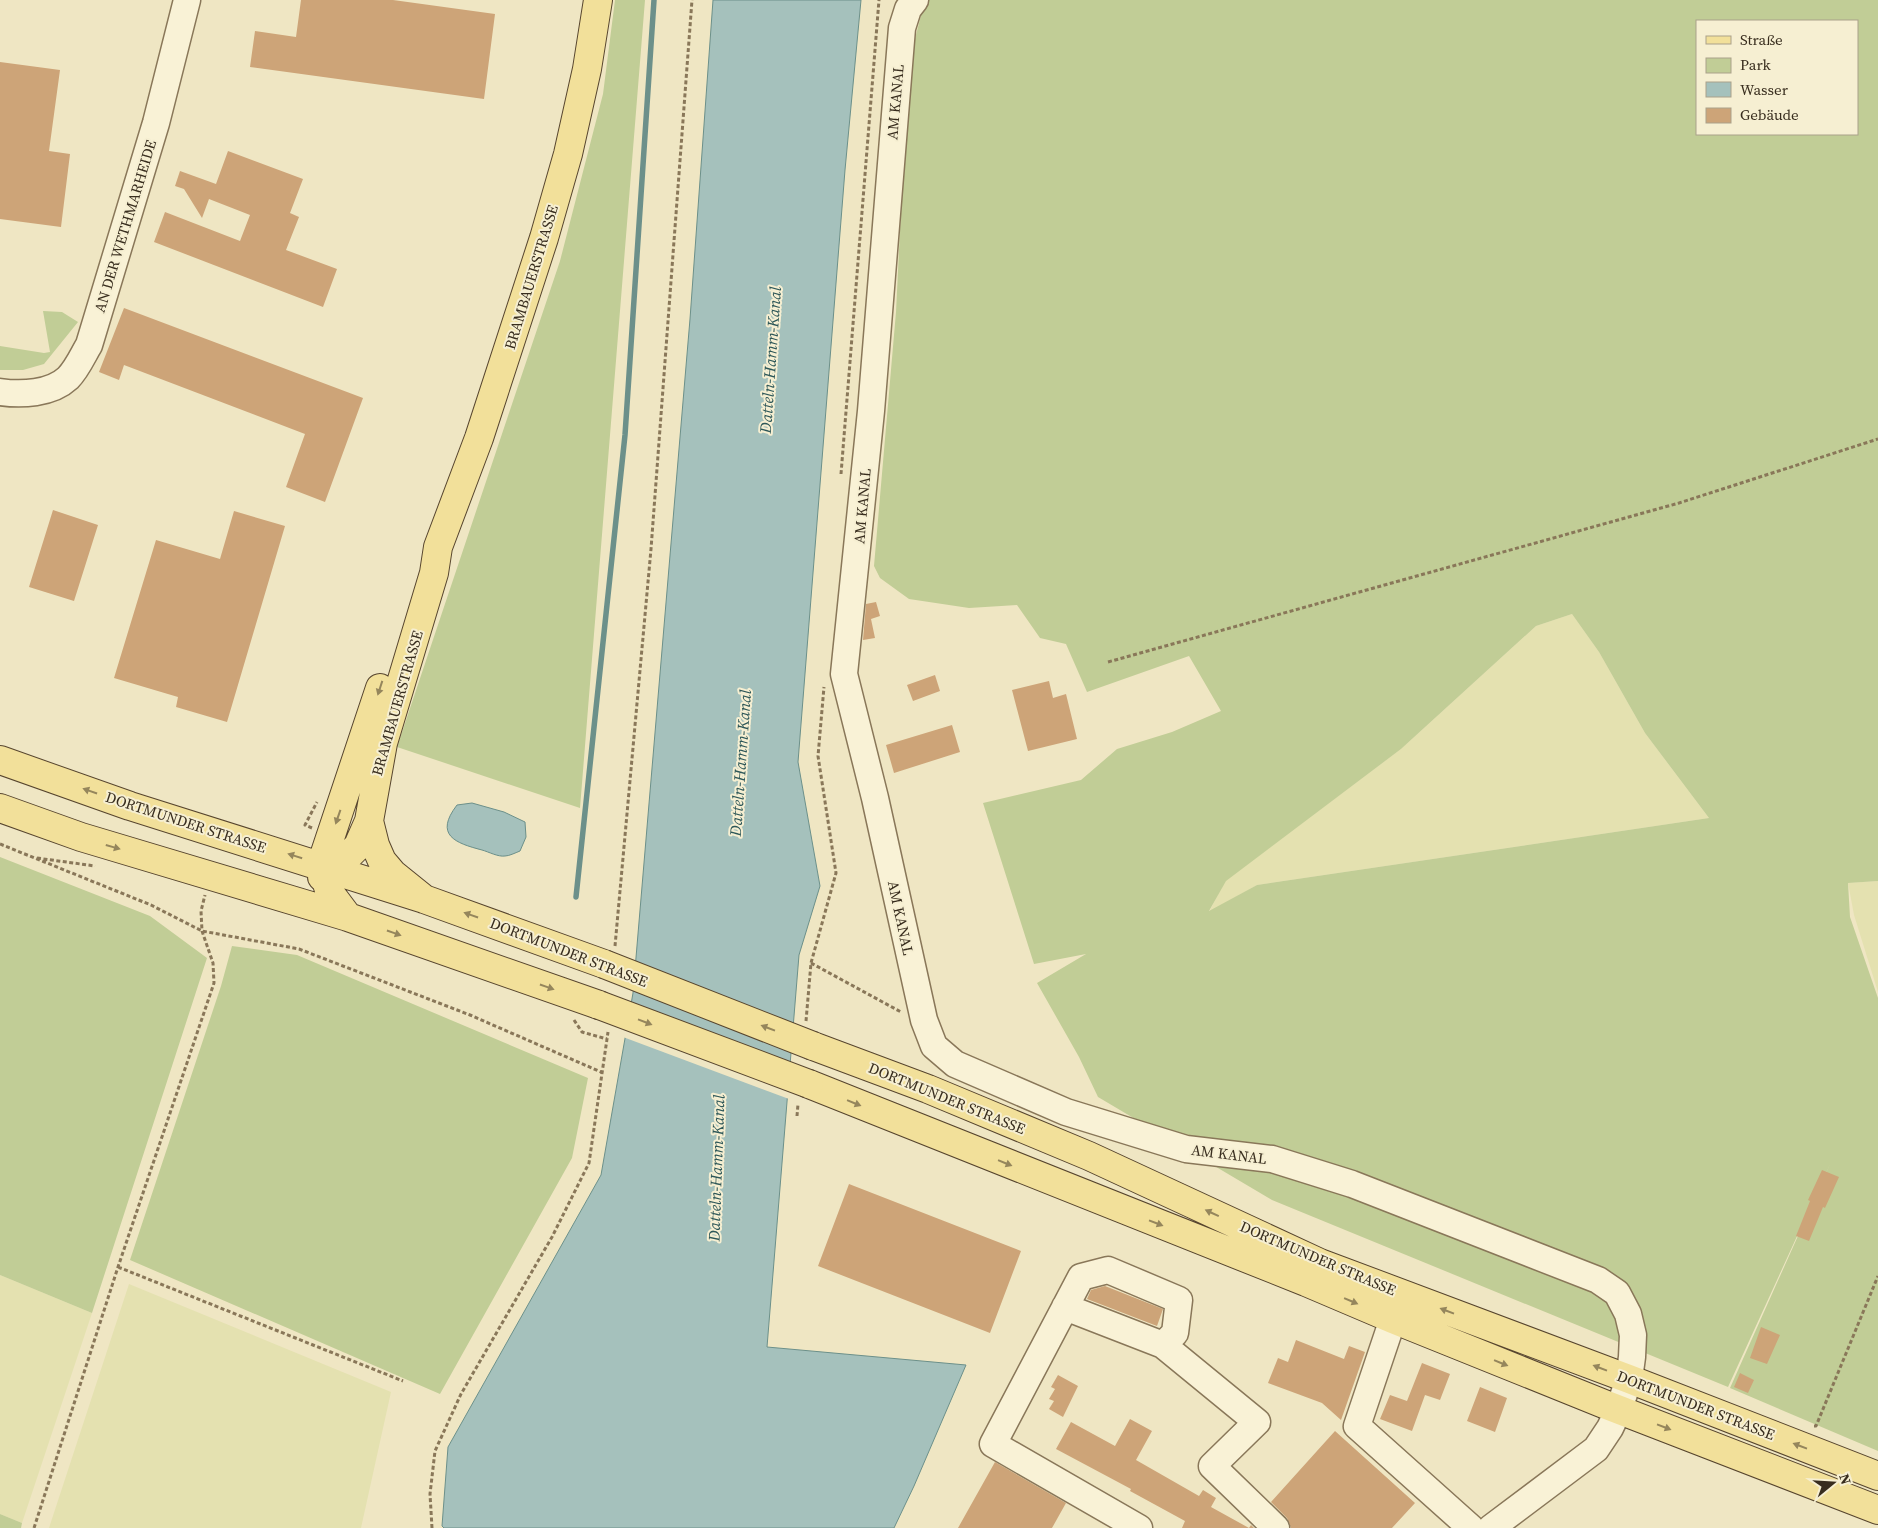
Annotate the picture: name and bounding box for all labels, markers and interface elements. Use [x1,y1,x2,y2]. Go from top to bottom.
legend [1696,20,1858,135]
text: Straße [1740,29,1783,50]
text: Park [1740,54,1772,75]
street label: AM KANAL [881,63,909,141]
text: Wasser [1740,79,1789,100]
text: Gebäude [1740,104,1799,125]
street label: AN DER WETHMARHEIDE [89,137,161,315]
street label: BRAMBAUERSTRASSE [499,202,563,352]
water label: Datteln-Hamm-Kanal [754,285,786,435]
street label: AM KANAL [848,467,876,545]
street label: BRAMBAUERSTRASSE [366,628,428,778]
one-way arrow [376,681,384,696]
water label: Datteln-Hamm-Kanal [724,688,756,838]
street label: DORTMUNDER STRASSE [103,786,269,858]
one-way arrow [82,787,97,795]
one-way arrow [333,810,341,825]
one-way arrow [106,843,121,851]
one-way arrow [287,852,302,860]
street label: AM KANAL [883,879,919,957]
one-way arrow [463,911,478,919]
street label: DORTMUNDER STRASSE [487,912,651,992]
one-way arrow [386,930,401,937]
one-way arrow [540,983,555,991]
one-way arrow [637,1019,652,1026]
one-way arrow [760,1024,775,1031]
street label: DORTMUNDER STRASSE [865,1057,1029,1139]
water label: Datteln-Hamm-Kanal [702,1094,730,1243]
one-way arrow [847,1099,862,1107]
street label: AM KANAL [1190,1139,1268,1169]
one-way arrow [998,1160,1012,1168]
one-way arrow [1205,1209,1219,1217]
street label: DORTMUNDER STRASSE [1237,1216,1399,1300]
one-way arrow [1149,1219,1164,1227]
one-way arrow [1344,1297,1358,1305]
one-way arrow [1440,1307,1455,1314]
one-way arrow [1494,1359,1508,1367]
one-way arrow [1592,1364,1607,1371]
street label: DORTMUNDER STRASSE [1614,1365,1778,1445]
one-way arrow [1657,1423,1672,1431]
one-way arrow [1792,1442,1807,1450]
north arrow [1808,1458,1858,1508]
text: N [1834,1471,1856,1487]

